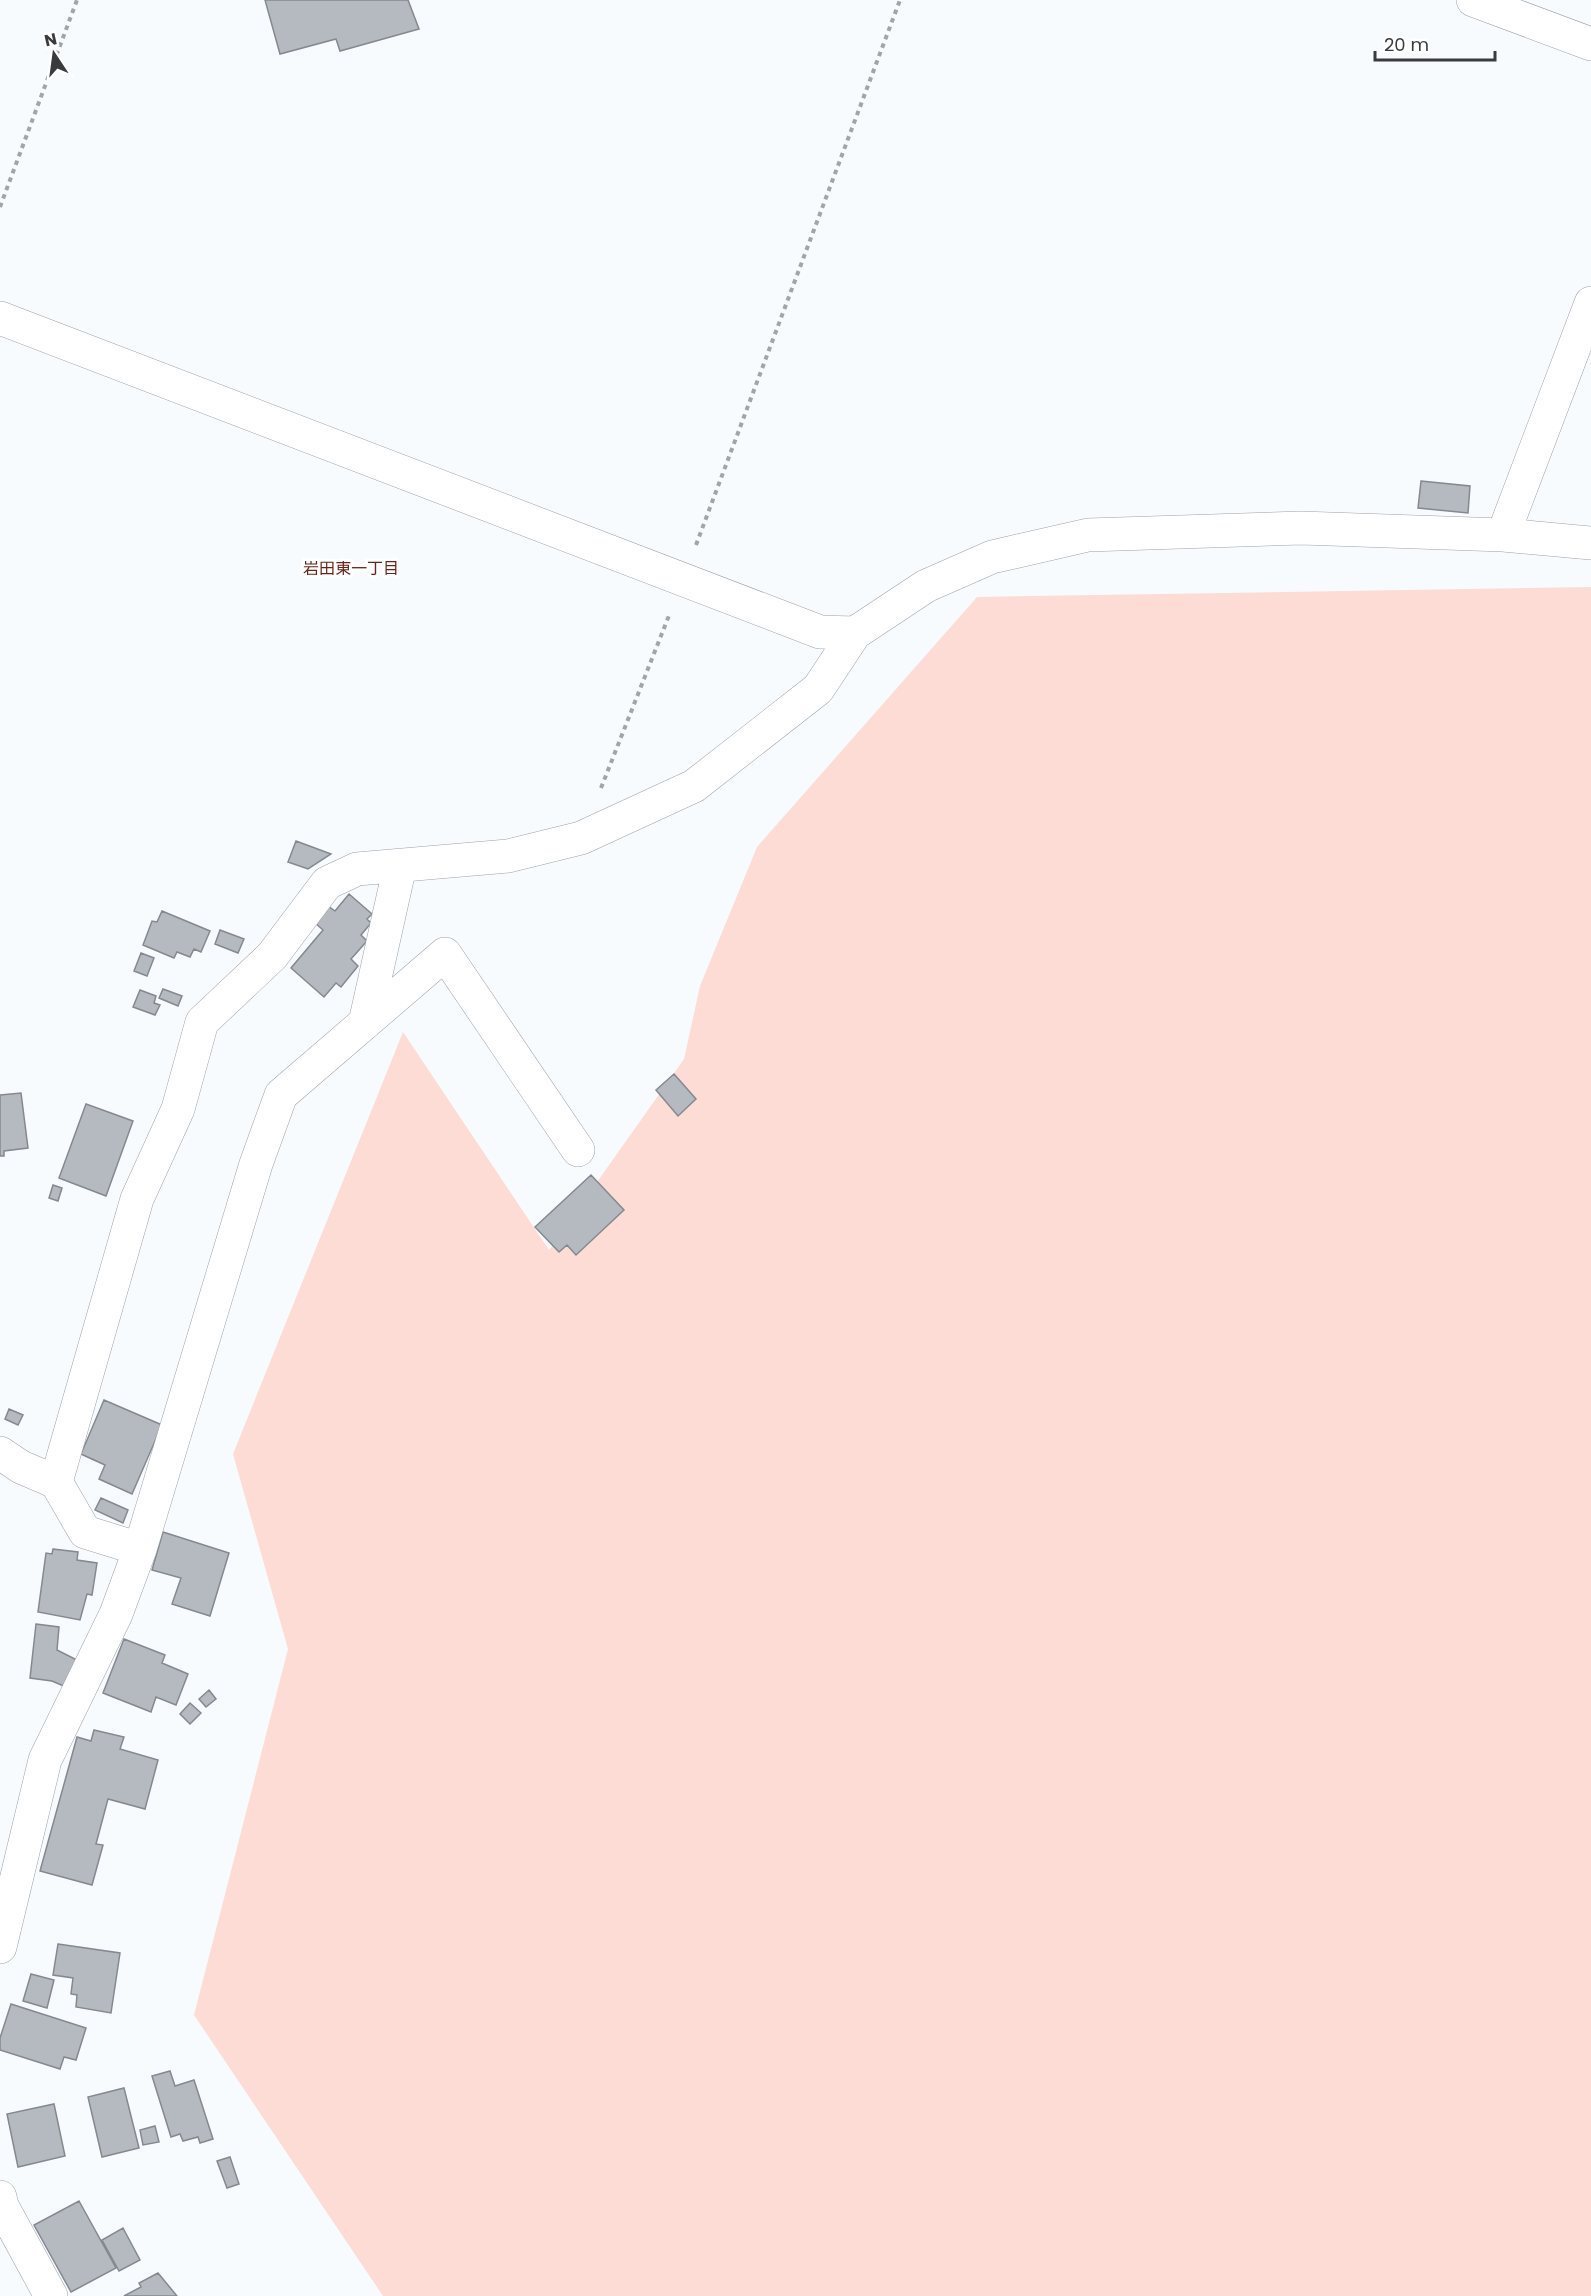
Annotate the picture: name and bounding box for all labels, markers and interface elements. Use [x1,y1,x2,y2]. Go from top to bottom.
north arrow [24,24,84,84]
scale bar [1375,24,1495,62]
text: N [42,27,59,52]
text: 20 m [1384,32,1429,57]
district label: 岩田東一丁目 [303,557,399,580]

